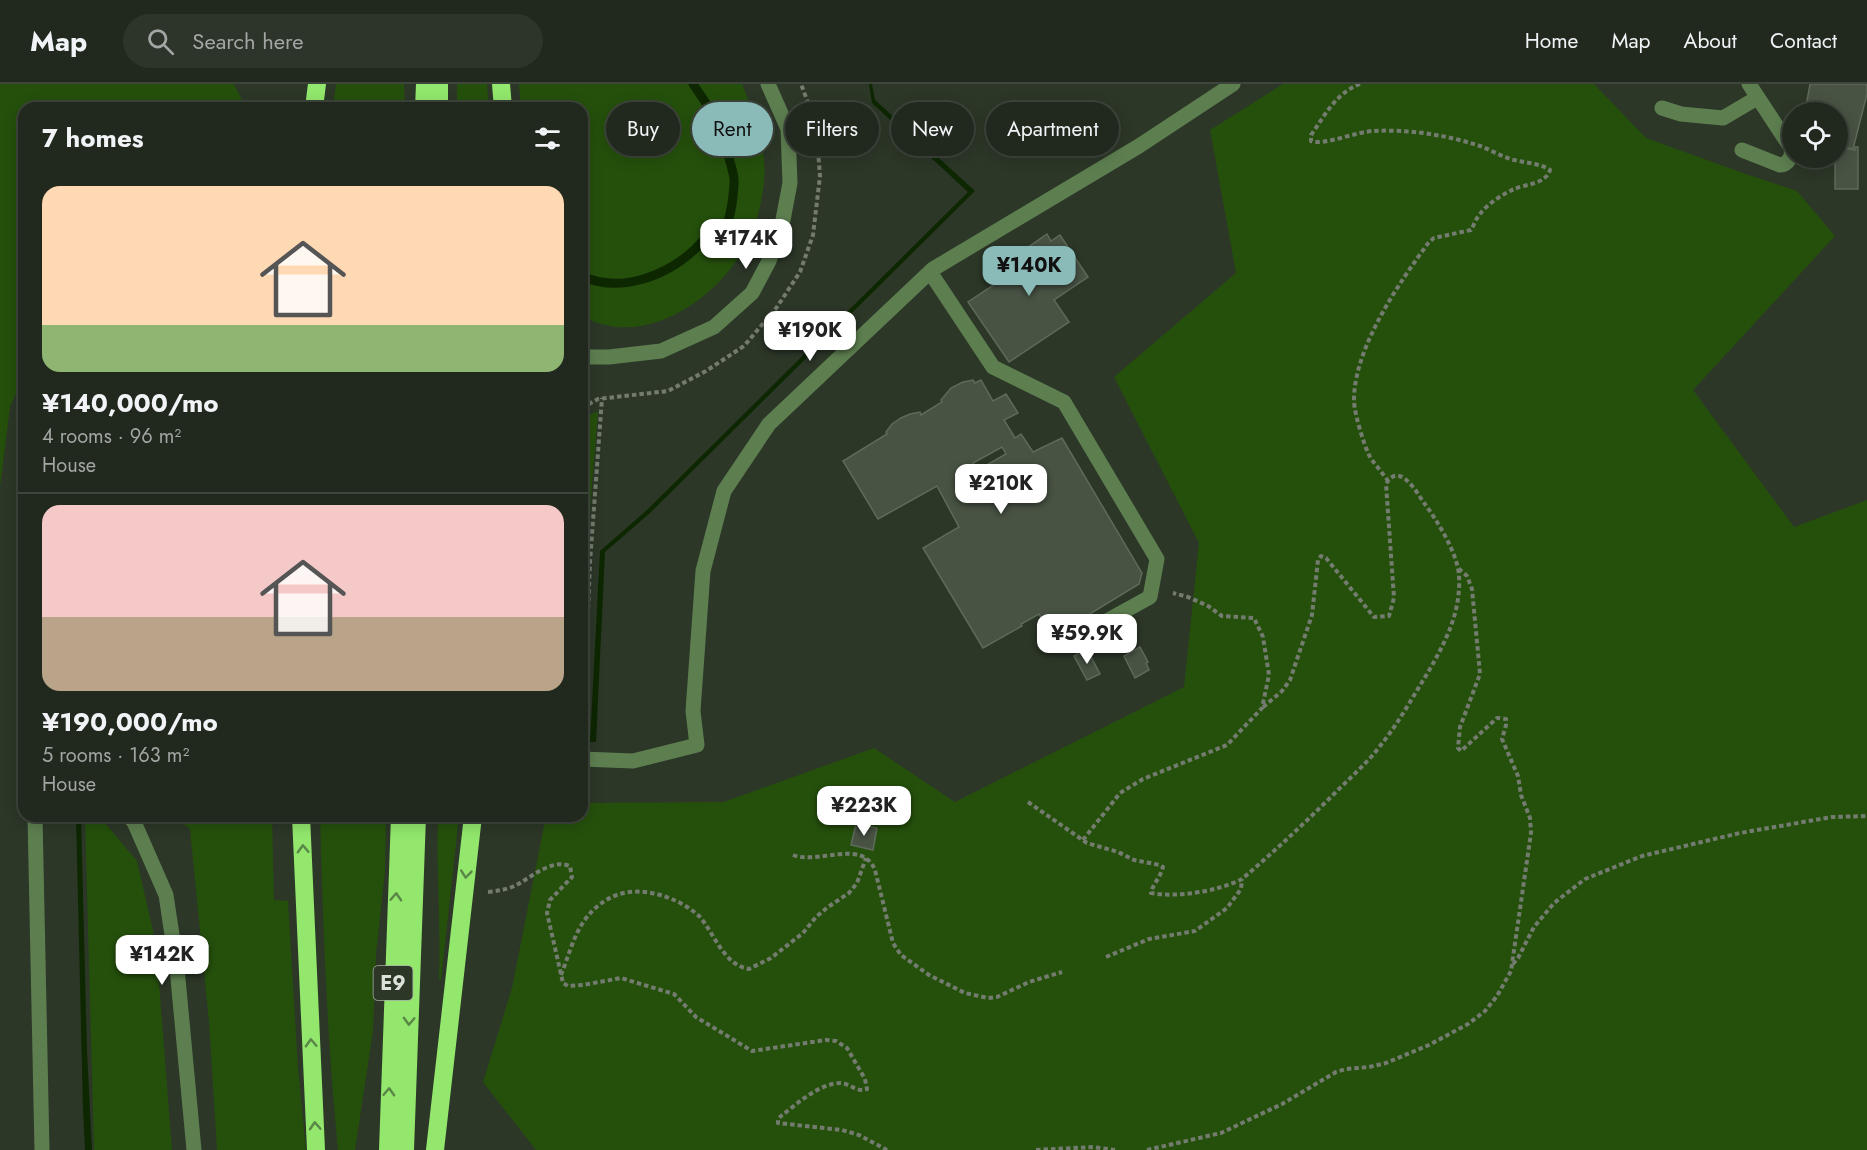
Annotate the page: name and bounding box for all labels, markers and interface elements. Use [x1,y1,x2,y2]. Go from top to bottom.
search box [123,14,543,68]
text: Map [30,21,87,62]
icon: search [144,25,177,58]
text: Search here [192,25,304,57]
text: Home [1525,26,1578,56]
text: Map [1611,26,1651,56]
text: About [1684,26,1737,56]
text: Contact [1770,26,1837,56]
chip: Buy [606,102,680,156]
chip: Rent [692,102,773,156]
chip: Filters [785,102,879,156]
chip: New [891,102,974,156]
chip: Apartment [986,102,1119,156]
map controls [1782,102,1848,168]
button: locate [1782,102,1848,168]
text: 7 homes [42,119,144,157]
icon: filters [531,122,564,155]
pin: ¥174K [704,219,788,270]
text: ¥174K [714,224,778,253]
icon: home [249,225,357,333]
pin: ¥140K [987,246,1071,297]
text: ¥140K [997,251,1061,280]
pin: ¥190K [768,311,852,362]
text: ¥190K [778,316,842,345]
text: ¥140,000/mo [42,384,219,422]
text: 4 rooms · 96 m² [42,422,181,451]
text: House [42,451,96,480]
pin: ¥210K [959,464,1043,515]
text: ¥210K [969,469,1033,498]
icon: home [249,544,357,652]
pin: ¥59.9K [1038,614,1136,665]
text: ¥59.9K [1051,619,1123,648]
text: ¥190,000/mo [42,703,218,741]
text: 5 rooms · 163 m² [42,741,189,770]
text: House [42,770,96,799]
pin: ¥223K [822,786,906,837]
text: ¥223K [831,791,897,820]
one-way arrow [296,844,309,853]
one-way arrow [460,870,473,879]
one-way arrow [390,892,403,901]
pin: ¥142K [120,935,204,986]
text: ¥142K [130,940,194,969]
road number: E9 [374,966,412,1000]
one-way arrow [402,1017,415,1026]
one-way arrow [304,1039,317,1048]
one-way arrow [383,1087,396,1096]
one-way arrow [308,1121,321,1130]

